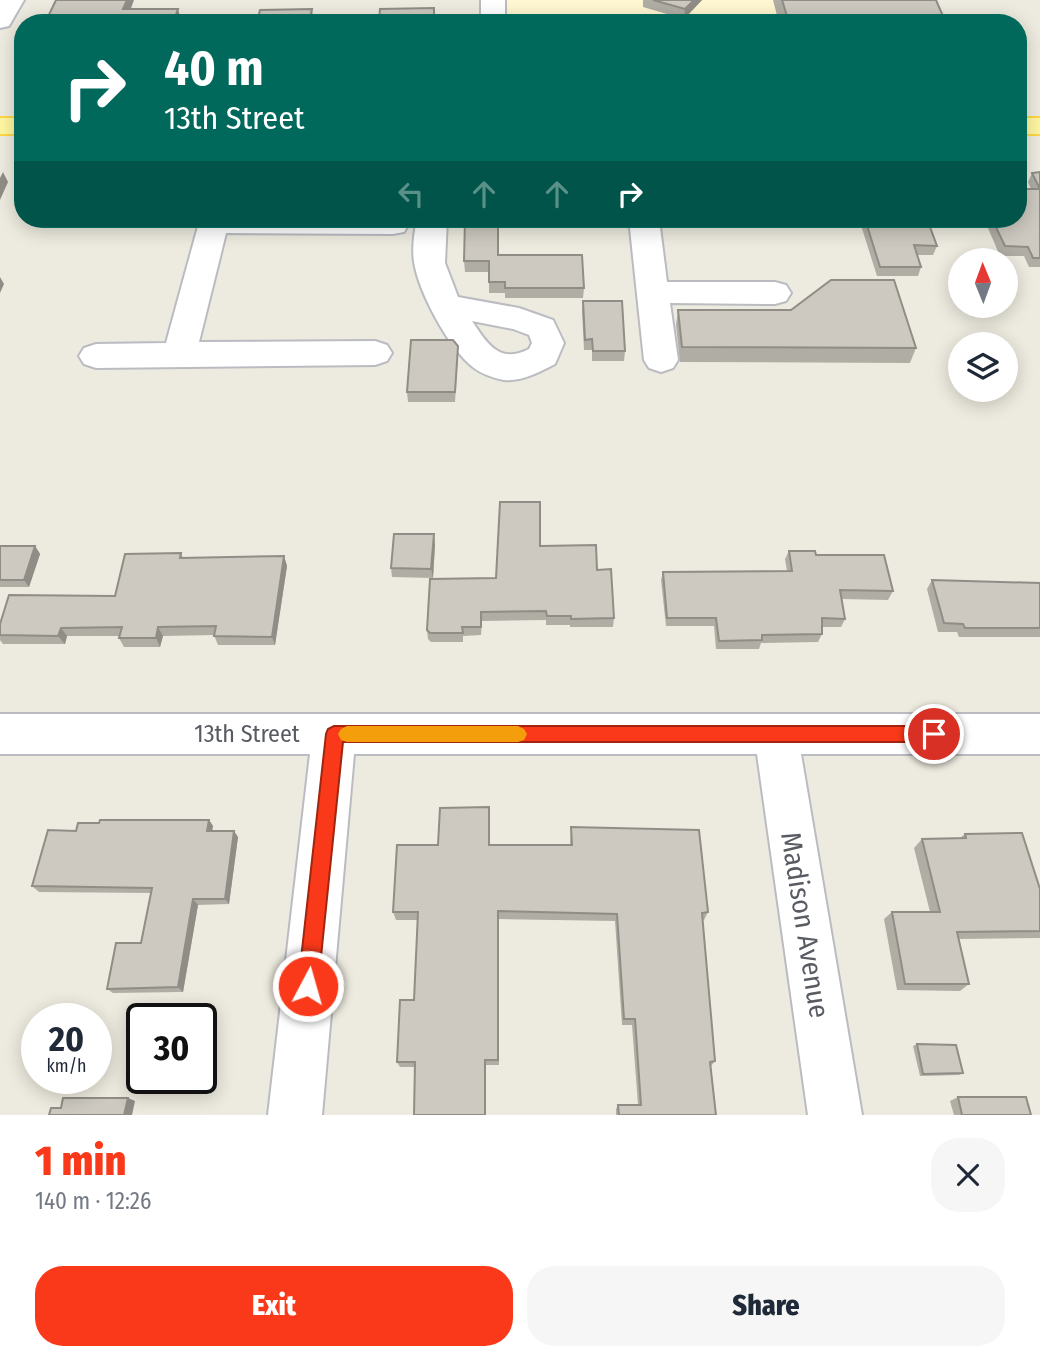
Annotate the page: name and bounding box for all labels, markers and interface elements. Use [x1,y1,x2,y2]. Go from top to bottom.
text: 40 m [164,39,264,98]
icon: right [49,42,140,133]
text: 13th Street [164,99,304,137]
icon: left [392,175,430,213]
icon: ahead [465,175,503,213]
icon: ahead [538,175,576,213]
icon: right [611,175,649,213]
north arrow [948,248,1018,318]
map controls [948,248,1018,402]
button: layers [948,332,1018,402]
pin [904,704,964,764]
icon: arrive [915,715,953,753]
street label: 13th Street [194,720,300,748]
street label: Madison Avenue [774,830,836,1020]
position arrow [271,949,345,1023]
speed limit sign: 30 [126,1003,217,1094]
text: 20 [49,1018,84,1060]
text: km/h [46,1055,87,1077]
text: 1 min [35,1136,126,1186]
button: close [931,1138,1005,1212]
text: 140 m · 12:26 [35,1187,151,1215]
button: Exit [35,1266,513,1346]
button: Share [527,1266,1005,1346]

